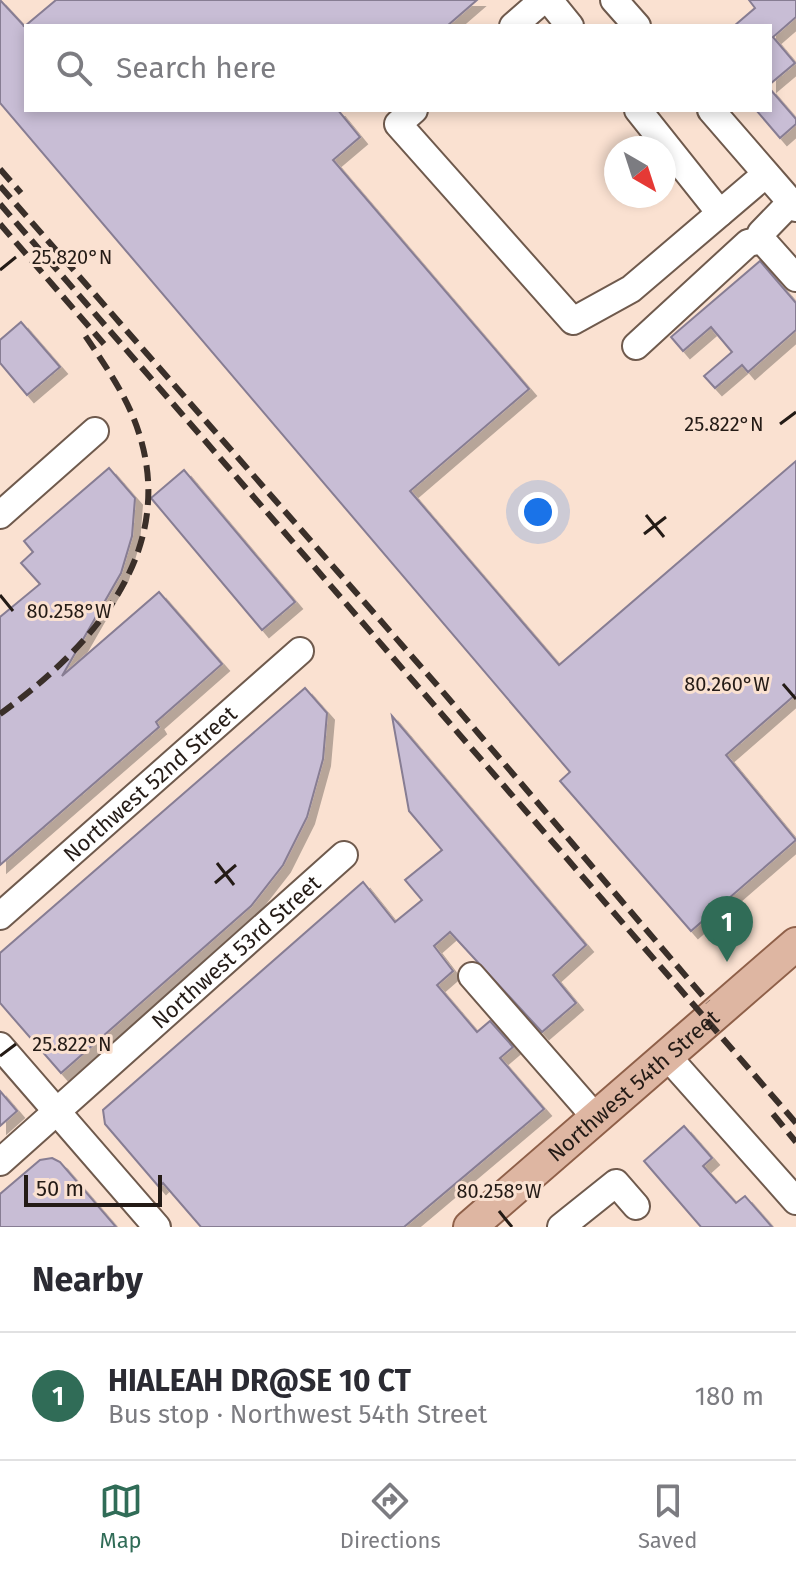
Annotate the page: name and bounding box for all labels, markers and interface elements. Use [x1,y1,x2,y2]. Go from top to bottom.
search box [24,24,772,112]
icon: search [52,46,96,90]
text: Search here [116,50,276,86]
north arrow [604,136,676,208]
text: 25.820°N [32,245,112,269]
text: 25.822°N [684,412,764,436]
your location [518,492,558,532]
text: 80.258°W [27,599,112,623]
text: 80.260°W [684,672,770,696]
street label: Northwest 52nd Street [58,700,242,867]
street label: Northwest 53rd Street [146,869,326,1034]
pin: 1 [701,896,753,962]
street label: Northwest 54th Street [542,1004,724,1167]
text: 25.822°N [32,1032,112,1056]
scale bar [24,1171,162,1207]
text: 50 m [36,1175,84,1202]
text: 80.258°W [457,1179,542,1203]
text: Nearby [32,1259,143,1300]
text: HIALEAH DR@SE 10 CT [108,1363,411,1399]
text: 1 [52,1381,64,1412]
text: 180 m [695,1381,764,1412]
text: Bus stop · Northwest 54th Street [108,1399,488,1430]
tab: Map [99,1479,143,1554]
tab: Directions [340,1479,441,1554]
tab: Saved [638,1479,697,1554]

